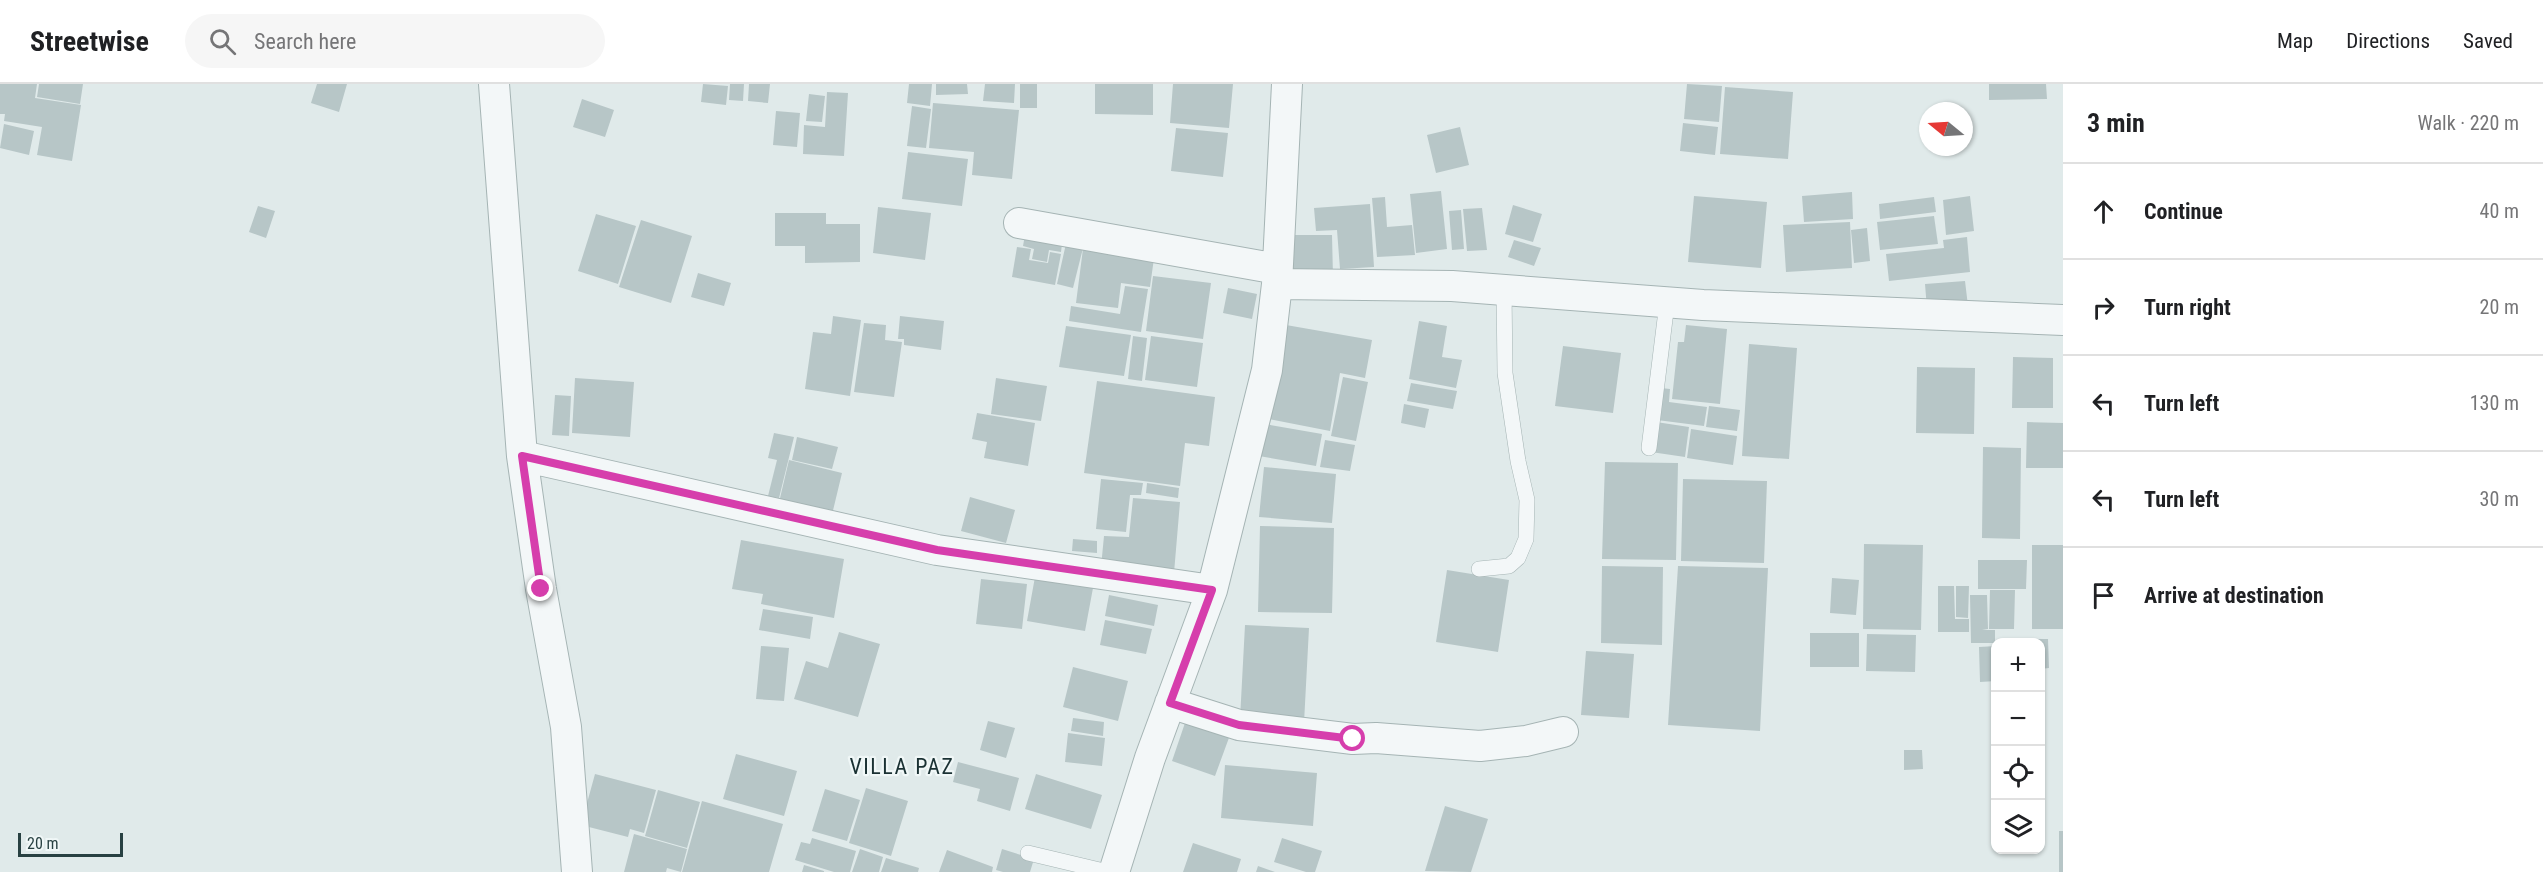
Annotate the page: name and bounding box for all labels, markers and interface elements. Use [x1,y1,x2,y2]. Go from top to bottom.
search box [185,14,605,68]
text: Streetwise [30,25,149,58]
icon: search [206,25,239,58]
text: Search here [254,29,356,54]
text: Map [2277,29,2313,53]
text: Directions [2346,29,2430,53]
text: Saved [2463,29,2513,53]
north arrow [1919,102,1973,156]
text: 3 min [2087,108,2145,138]
text: Walk · 220 m [2418,111,2519,135]
icon: ahead [2087,195,2120,228]
text: Continue [2144,199,2223,224]
text: 40 m [2480,199,2519,223]
icon: right [2087,291,2120,324]
text: Turn right [2144,295,2231,320]
text: 20 m [2480,295,2519,319]
icon: left [2087,387,2120,420]
text: Turn left [2144,391,2219,416]
text: 130 m [2470,391,2519,415]
icon: left [2087,483,2120,516]
text: Turn left [2144,487,2219,512]
text: 30 m [2480,487,2519,511]
route end [527,575,553,601]
icon: arrive [2087,579,2120,612]
text: Arrive at destination [2144,583,2324,608]
map controls [1991,638,2045,854]
button: + [1991,638,2045,692]
button: − [1991,692,2045,746]
route start [1339,725,1365,751]
button: locate [1991,746,2045,800]
district label: VILLA PAZ [849,754,955,779]
button: layers [1991,800,2045,854]
scale bar [18,830,123,858]
text: 20 m [27,834,59,853]

